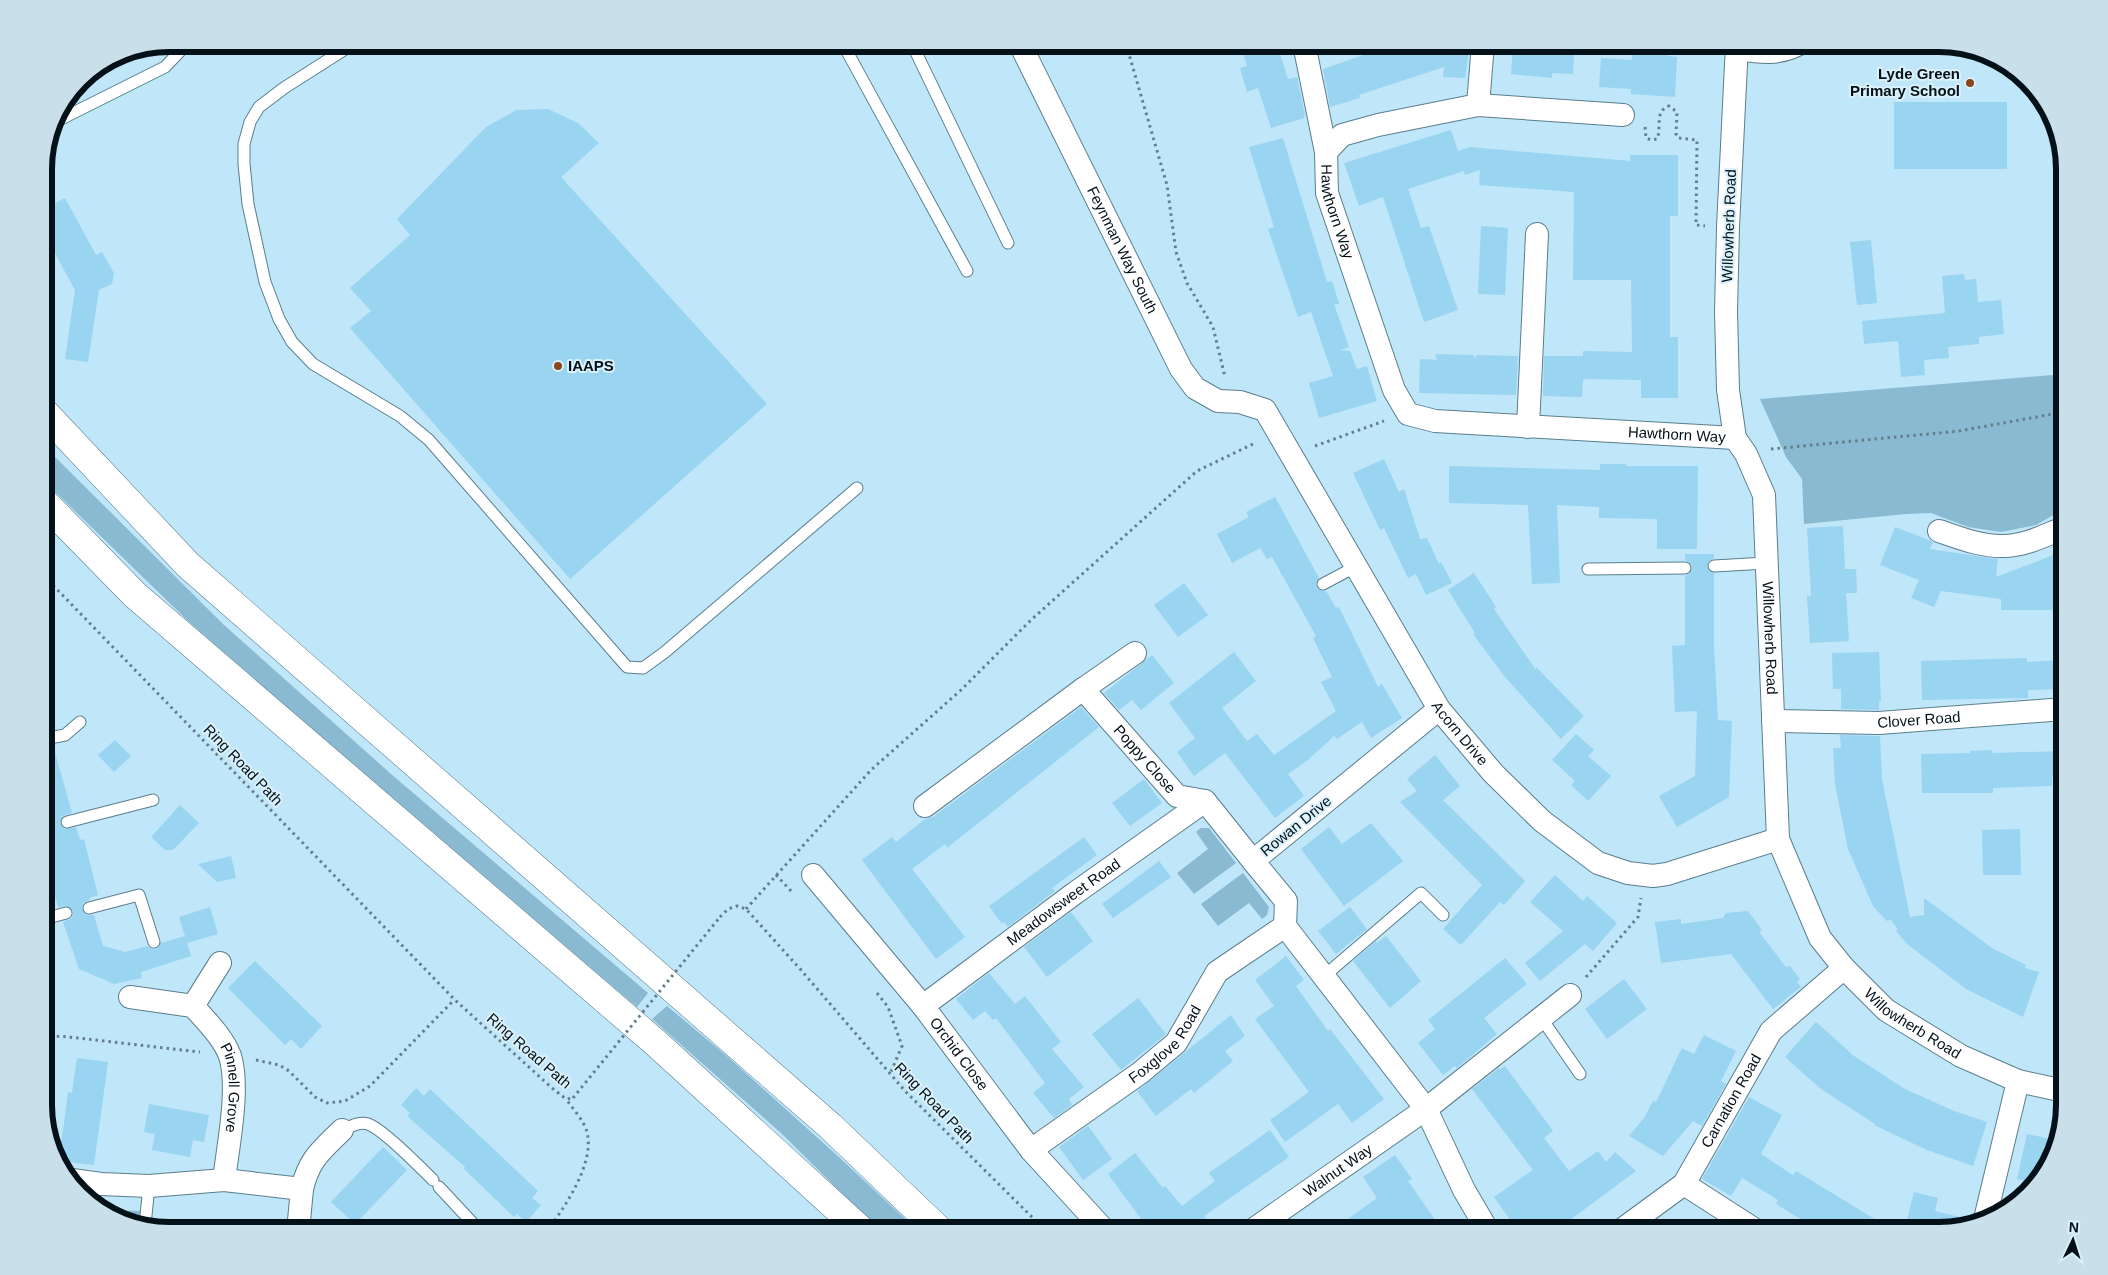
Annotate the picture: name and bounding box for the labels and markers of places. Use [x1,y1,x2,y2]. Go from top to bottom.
place label: Lyde Green Primary School [1850,65,1960,99]
marker: Lyde Green Primary School [1964,77,1976,89]
place label: IAAPS [568,357,614,374]
marker: IAAPS [552,360,564,372]

